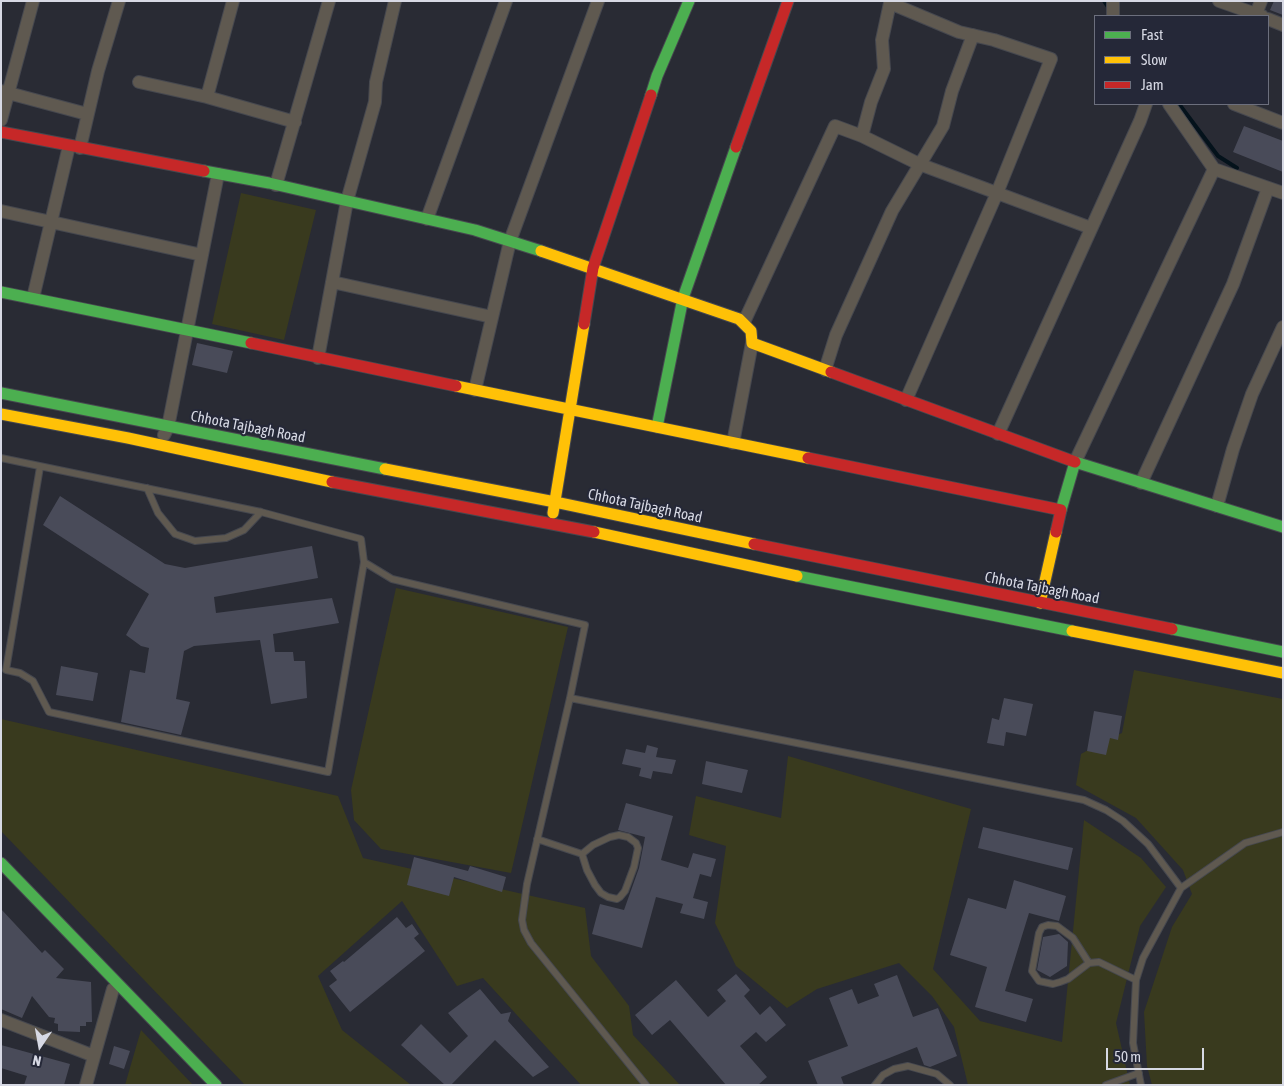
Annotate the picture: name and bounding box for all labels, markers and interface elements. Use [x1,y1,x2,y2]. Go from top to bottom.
legend [1094,15,1269,105]
text: Fast [1141,26,1163,43]
text: Slow [1141,51,1167,68]
text: Jam [1141,76,1164,93]
street label: Chhota Tajbagh Road [189,407,307,447]
street label: Chhota Tajbagh Road [586,485,704,527]
street label: Chhota Tajbagh Road [983,568,1101,608]
north arrow [15,1021,65,1071]
scale bar [1109,1038,1206,1070]
text: 50 m [1114,1048,1141,1065]
text: N [31,1052,43,1069]

